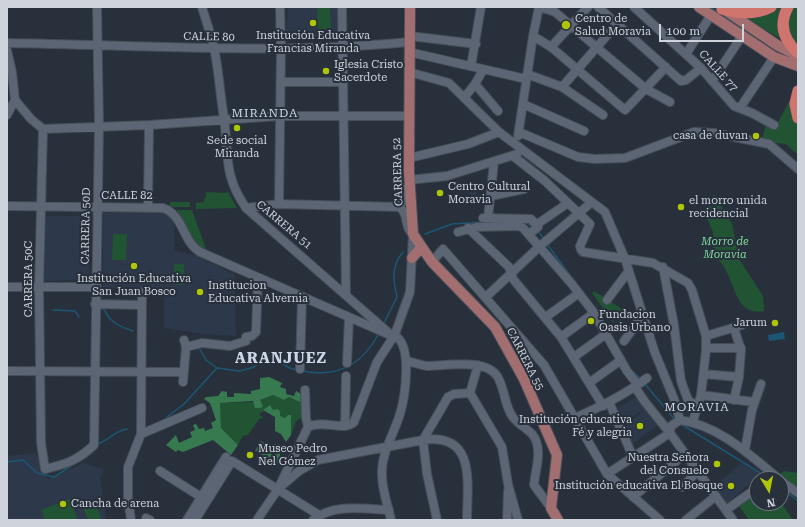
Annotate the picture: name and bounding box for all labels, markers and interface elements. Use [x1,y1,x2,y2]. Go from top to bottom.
place label: Centro de Salud Moravia [575,12,651,38]
scale bar [661,16,746,42]
marker: Institución Educativa Francias Miranda [308,18,318,28]
marker: Centro de Salud Moravia [560,19,572,31]
text: 100 m [666,24,700,38]
place label: Institución Educativa Francias Miranda [256,29,370,55]
street label: CALLE 80 [183,30,235,44]
street label: CALLE 77 [696,48,740,94]
place label: Iglesia Cristo Sacerdote [334,58,403,84]
marker: Iglesia Cristo Sacerdote [321,66,331,76]
district label: MIRANDA [232,106,298,120]
marker: Sede social Miranda [232,123,242,133]
place label: casa de duvan [673,129,748,143]
marker: casa de duvan [751,131,761,141]
place label: Sede social Miranda [207,134,267,160]
street label: CARRERA 52 [390,138,406,206]
place label: Centro Cultural Moravia [448,180,530,206]
street label: CARRERA 50D [79,187,93,265]
marker: Centro Cultural Moravia [435,188,445,198]
street label: CALLE 82 [101,189,153,203]
place label: el morro unida recidencial [689,194,767,220]
street label: CARRERA 51 [254,198,314,252]
marker: el morro unida recidencial [676,202,686,212]
park label: Morro de Moravia [701,235,749,261]
street label: CARRERA 50C [22,241,36,317]
marker: Institución Educativa San Juan Bosco [129,261,139,271]
place label: Institución Educativa San Juan Bosco [77,272,191,298]
place label: Institucion Educativa Alvernia [208,279,308,305]
marker: Institucion Educativa Alvernia [195,287,205,297]
place label: Fundacion Oasis Urbano [599,308,670,334]
marker: Fundacion Oasis Urbano [586,316,596,326]
place label: Jarum [734,316,767,330]
marker: Jarum [770,318,780,328]
street label: CARRERA 55 [504,326,546,392]
district label: ARANJUEZ [235,350,327,368]
district label: MORAVIA [664,400,730,414]
place label: Institución educativa Fé y alegria [519,413,632,439]
marker: Institución educativa Fé y alegria [635,421,645,431]
place label: Museo Pedro Nel Gómez [258,442,327,468]
marker: Museo Pedro Nel Gómez [245,450,255,460]
place label: Nuestra Señora del Consuelo [628,451,709,477]
marker: Nuestra Señora del Consuelo [712,459,722,469]
north arrow [749,471,789,511]
place label: Institución educativa El Bosque [555,479,723,493]
marker: Institución educativa El Bosque [726,481,736,491]
text: N [766,495,776,509]
place label: Cancha de arena [71,497,159,511]
marker: Cancha de arena [58,499,68,509]

